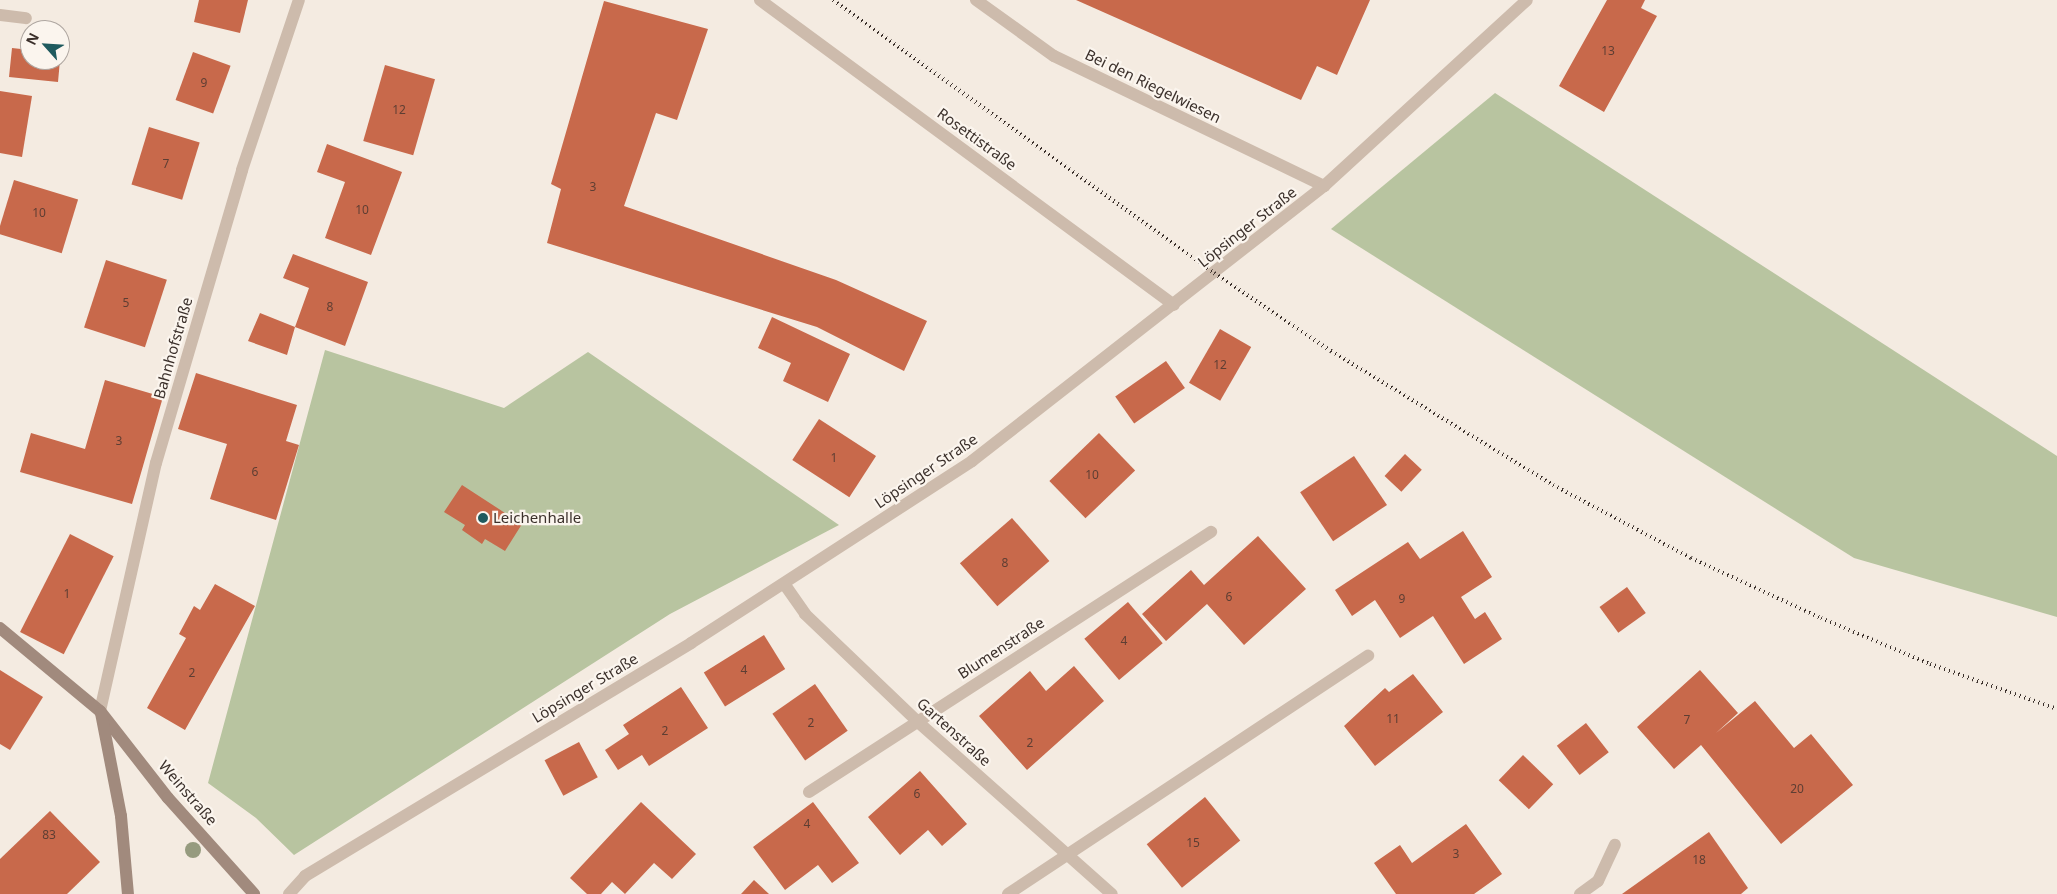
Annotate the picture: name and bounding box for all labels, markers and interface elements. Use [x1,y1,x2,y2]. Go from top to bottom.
north arrow [20,20,70,70]
text: N [21,29,43,48]
house number: 13 [1601,44,1615,58]
street label: Bei den Riegelwiesen [1082,45,1224,127]
house number: 9 [201,76,207,90]
house number: 12 [392,103,406,117]
street label: Rosettistraße [934,104,1020,174]
house number: 7 [163,157,169,171]
house number: 3 [590,180,596,194]
street label: Löpsinger Straße [1194,183,1300,271]
house number: 10 [355,203,369,217]
house number: 10 [32,206,46,220]
street label: Bahnhofstraße [150,295,196,401]
house number: 5 [123,296,129,310]
house number: 8 [327,300,333,314]
house number: 12 [1213,358,1227,372]
street label: Löpsinger Straße [871,430,981,512]
house number: 3 [116,434,122,448]
house number: 1 [831,451,837,465]
house number: 6 [252,465,258,479]
house number: 10 [1085,468,1099,482]
place label: Leichenhalle [493,509,581,527]
marker: Leichenhalle [477,512,489,524]
house number: 8 [1002,556,1008,570]
house number: 1 [64,587,70,601]
house number: 6 [1226,590,1232,604]
house number: 9 [1399,592,1405,606]
street label: Blumenstraße [954,613,1048,683]
house number: 4 [1121,634,1127,648]
street label: Löpsinger Straße [529,649,641,727]
house number: 4 [741,663,747,677]
house number: 2 [189,666,195,680]
street label: Gartenstraße [913,694,995,770]
house number: 11 [1386,712,1400,726]
house number: 7 [1684,713,1690,727]
house number: 2 [808,716,814,730]
house number: 2 [662,724,668,738]
house number: 2 [1027,736,1033,750]
street label: Weinstraße [155,757,221,829]
house number: 20 [1790,782,1804,796]
house number: 6 [914,787,920,801]
house number: 4 [804,817,810,831]
house number: 83 [42,828,56,842]
house number: 15 [1186,836,1200,850]
house number: 3 [1453,847,1459,861]
house number: 18 [1692,853,1706,867]

